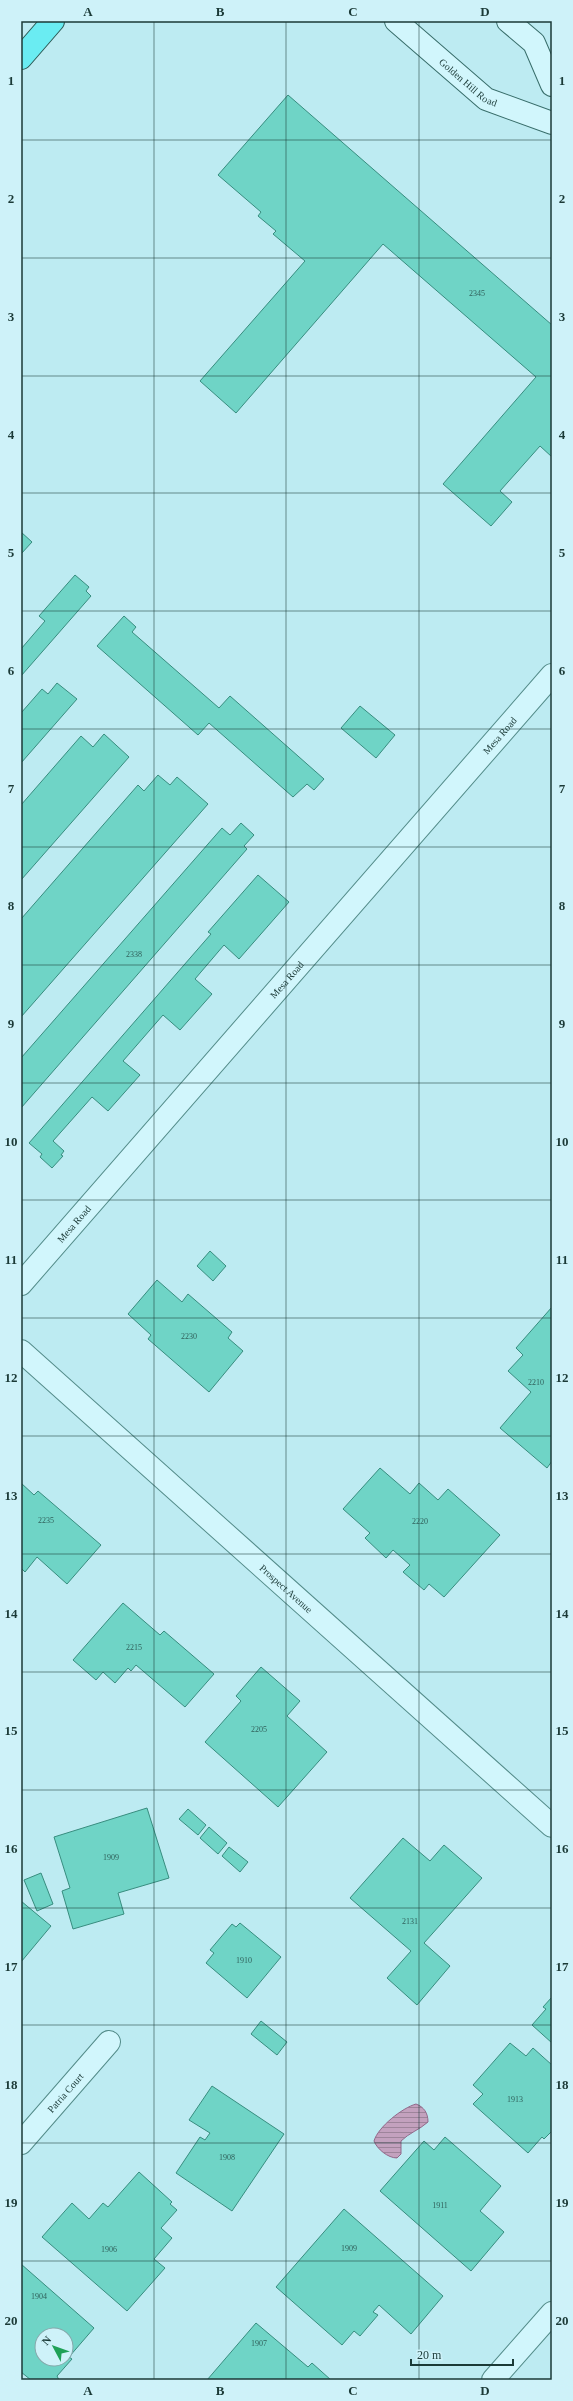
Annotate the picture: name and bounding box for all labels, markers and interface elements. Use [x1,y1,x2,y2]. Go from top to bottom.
text: A [83,4,93,19]
text: B [216,4,225,19]
text: C [348,4,358,19]
text: D [480,4,490,19]
street label: Golden Hill Road [437,56,499,109]
text: 1 [8,73,14,88]
text: 1 [559,73,565,88]
text: 2 [8,191,14,206]
text: 2 [559,191,565,206]
house number: 2345 [469,289,485,298]
text: 3 [8,309,15,324]
text: 3 [559,309,566,324]
text: 4 [8,427,15,442]
text: 4 [559,427,566,442]
text: 5 [8,545,15,560]
text: 5 [559,545,566,560]
text: 6 [8,663,15,678]
text: 6 [559,663,566,678]
street label: Mesa Road [481,715,519,756]
text: 7 [8,781,15,796]
text: 7 [559,781,566,796]
text: 8 [8,898,15,913]
text: 8 [559,898,566,913]
house number: 2338 [126,950,142,959]
street label: Mesa Road [268,959,306,1001]
text: 9 [8,1016,15,1031]
text: 9 [559,1016,566,1031]
text: 10 [5,1134,18,1149]
text: 10 [556,1134,569,1149]
street label: Mesa Road [55,1203,93,1245]
text: 11 [5,1252,17,1267]
text: 11 [556,1252,568,1267]
house number: 2230 [181,1332,197,1341]
text: 12 [5,1370,18,1385]
text: 12 [556,1370,569,1385]
house number: 2210 [528,1378,544,1387]
text: 13 [5,1488,18,1503]
text: 13 [556,1488,569,1503]
house number: 2235 [38,1516,54,1525]
house number: 2220 [412,1517,428,1526]
street label: Prospect Avenue [257,1562,315,1615]
text: 14 [5,1606,18,1621]
text: 14 [556,1606,569,1621]
house number: 2215 [126,1643,142,1652]
text: 15 [5,1723,18,1738]
text: 15 [556,1723,569,1738]
house number: 2205 [251,1725,267,1734]
text: 16 [5,1841,18,1856]
text: 16 [556,1841,569,1856]
house number: 1909 [103,1853,119,1862]
house number: 2131 [402,1917,418,1926]
house number: 1910 [236,1956,252,1965]
text: 17 [5,1959,18,1974]
text: 17 [556,1959,569,1974]
street label: Patria Court [45,2071,86,2115]
text: 18 [5,2077,18,2092]
text: 18 [556,2077,569,2092]
house number: 1913 [507,2095,523,2104]
house number: 1908 [219,2153,235,2162]
text: 19 [5,2195,18,2210]
text: 19 [556,2195,569,2210]
house number: 1911 [432,2201,448,2210]
house number: 1909 [341,2244,357,2253]
house number: 1906 [101,2245,117,2254]
house number: 1904 [31,2292,47,2301]
text: 20 [5,2313,18,2328]
text: 20 [556,2313,569,2328]
north arrow [34,2327,74,2367]
text: N [39,2333,54,2347]
house number: 1907 [251,2339,267,2348]
scale bar [411,2341,513,2367]
text: 20 m [417,2348,442,2362]
text: A [83,2383,93,2398]
text: B [216,2383,225,2398]
text: C [348,2383,358,2398]
text: D [480,2383,490,2398]

